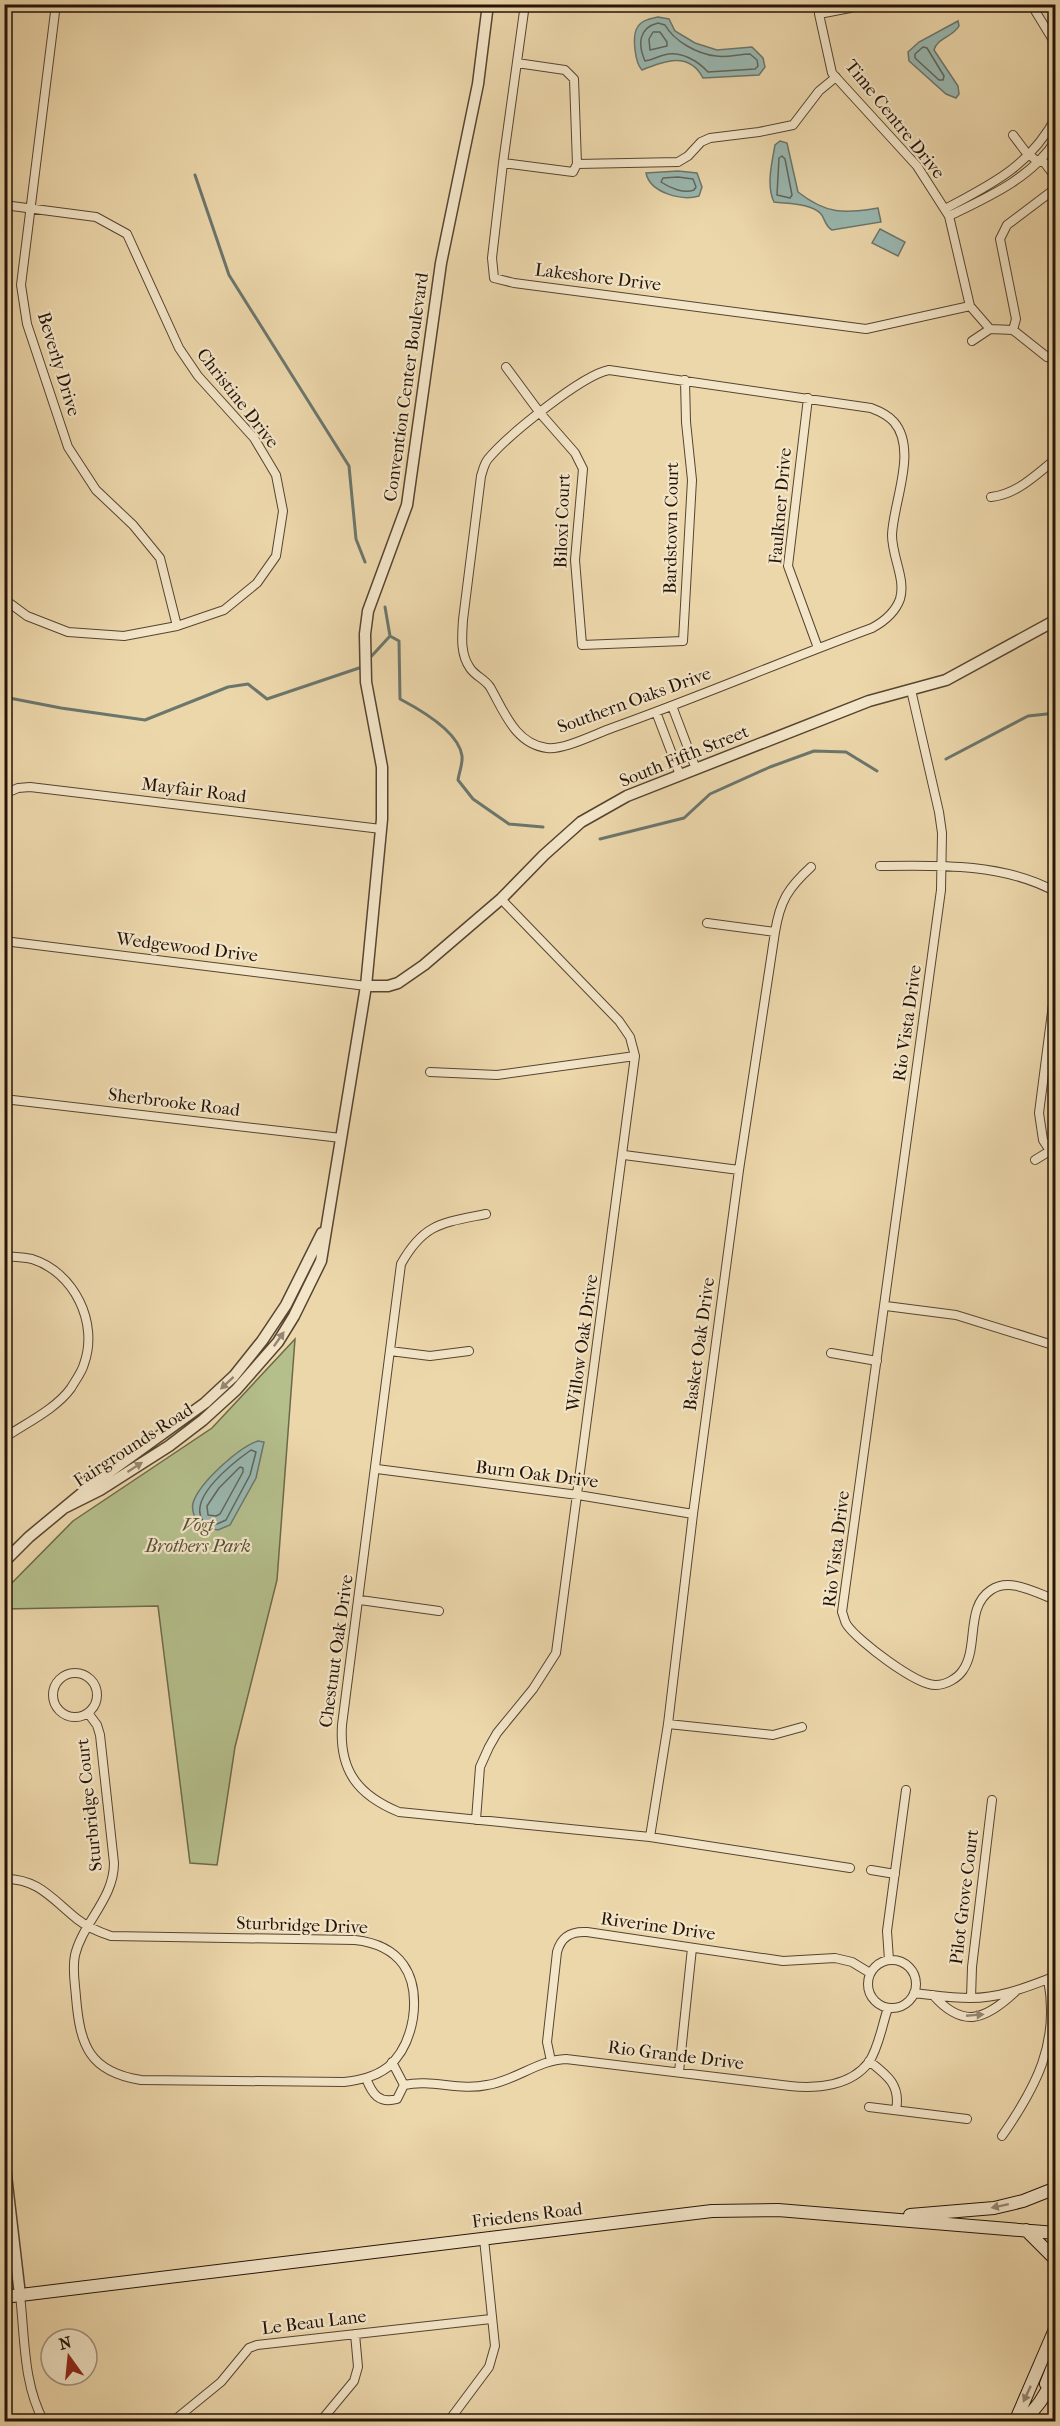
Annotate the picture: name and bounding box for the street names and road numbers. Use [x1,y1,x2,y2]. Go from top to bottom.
street label: Time Centre Drive [840,56,949,183]
street label: Lakeshore Drive [534,259,662,296]
street label: Convention Center Boulevard [380,271,433,503]
street label: Beverly Drive [33,310,84,419]
street label: Christine Drive [192,344,283,452]
street label: Faulkner Drive [765,447,796,565]
street label: Bardstown Court [660,461,683,594]
street label: Biloxi Court [550,473,575,569]
street label: Southern Oaks Drive [554,663,714,738]
street label: South Fifth Street [616,721,752,792]
street label: Mayfair Road [140,774,248,807]
street label: Wedgewood Drive [114,928,259,967]
street label: Rio Vista Drive [889,963,926,1083]
street label: Sherbrooke Road [107,1084,241,1121]
street label: Willow Oak Drive [562,1273,603,1414]
street label: Basket Oak Drive [680,1276,719,1412]
street label: Fairgrounds Road [70,1399,197,1492]
street label: Burn Oak Drive [474,1457,600,1492]
street label: Rio Vista Drive [819,1489,854,1609]
street label: Chestnut Oak Drive [315,1573,358,1729]
street label: Sturbridge Court [72,1737,107,1872]
street label: Pilot Grove Court [946,1828,983,1966]
street label: Riverine Drive [599,1908,717,1945]
street label: Sturbridge Drive [236,1913,368,1938]
street label: Rio Grande Drive [607,2037,745,2074]
street label: Friedens Road [471,2198,584,2233]
street label: Le Beau Lane [261,2306,368,2339]

